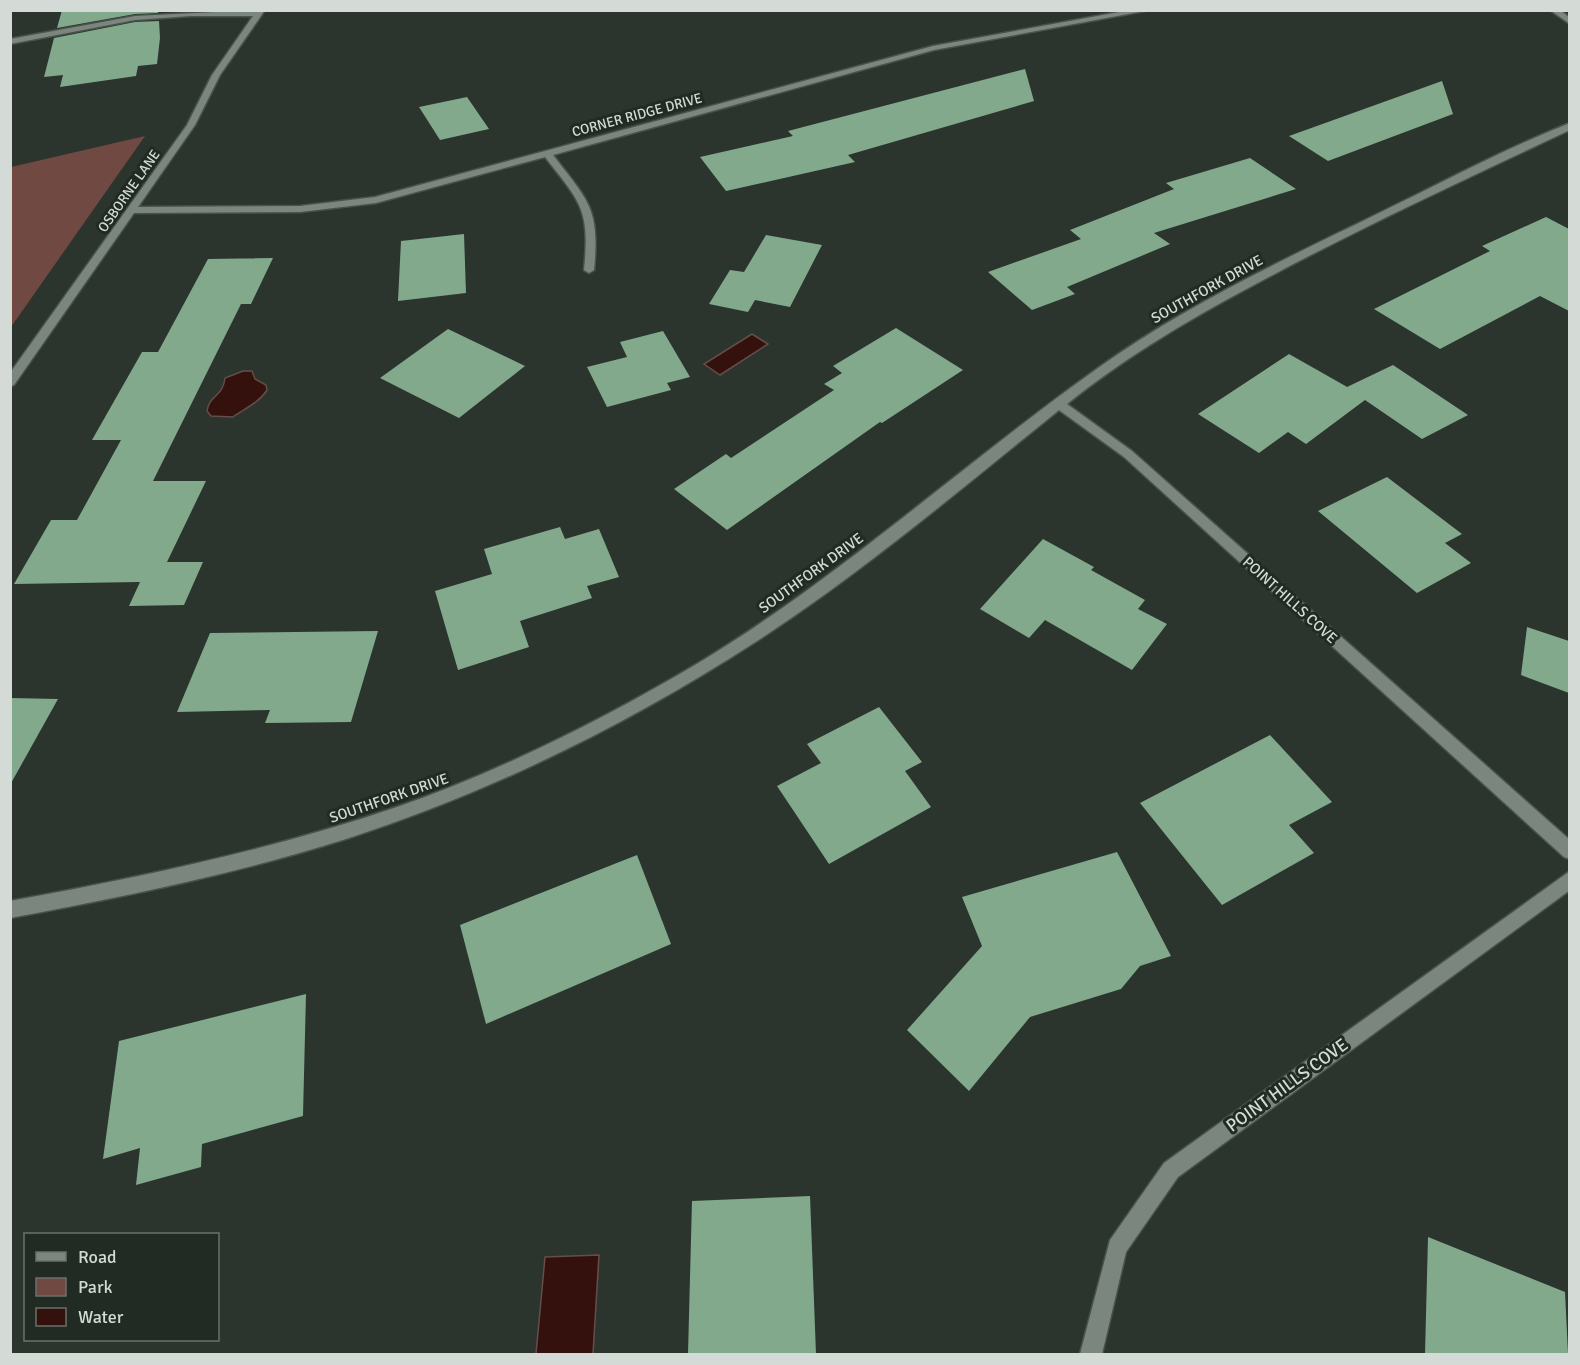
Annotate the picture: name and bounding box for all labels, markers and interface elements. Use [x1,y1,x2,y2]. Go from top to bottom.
street label: CORNER RIDGE DRIVE [570,89,704,141]
street label: OSBORNE LANE [94,146,164,235]
street label: SOUTHFORK DRIVE [1148,251,1266,327]
street label: SOUTHFORK DRIVE [755,529,867,617]
street label: POINT HILLS COVE [1239,553,1341,647]
street label: SOUTHFORK DRIVE [327,769,451,827]
street label: POINT HILLS COVE [1222,1033,1352,1137]
legend [24,1233,219,1341]
text: Road [78,1246,117,1268]
text: Park [78,1276,113,1298]
text: Water [78,1306,124,1328]

